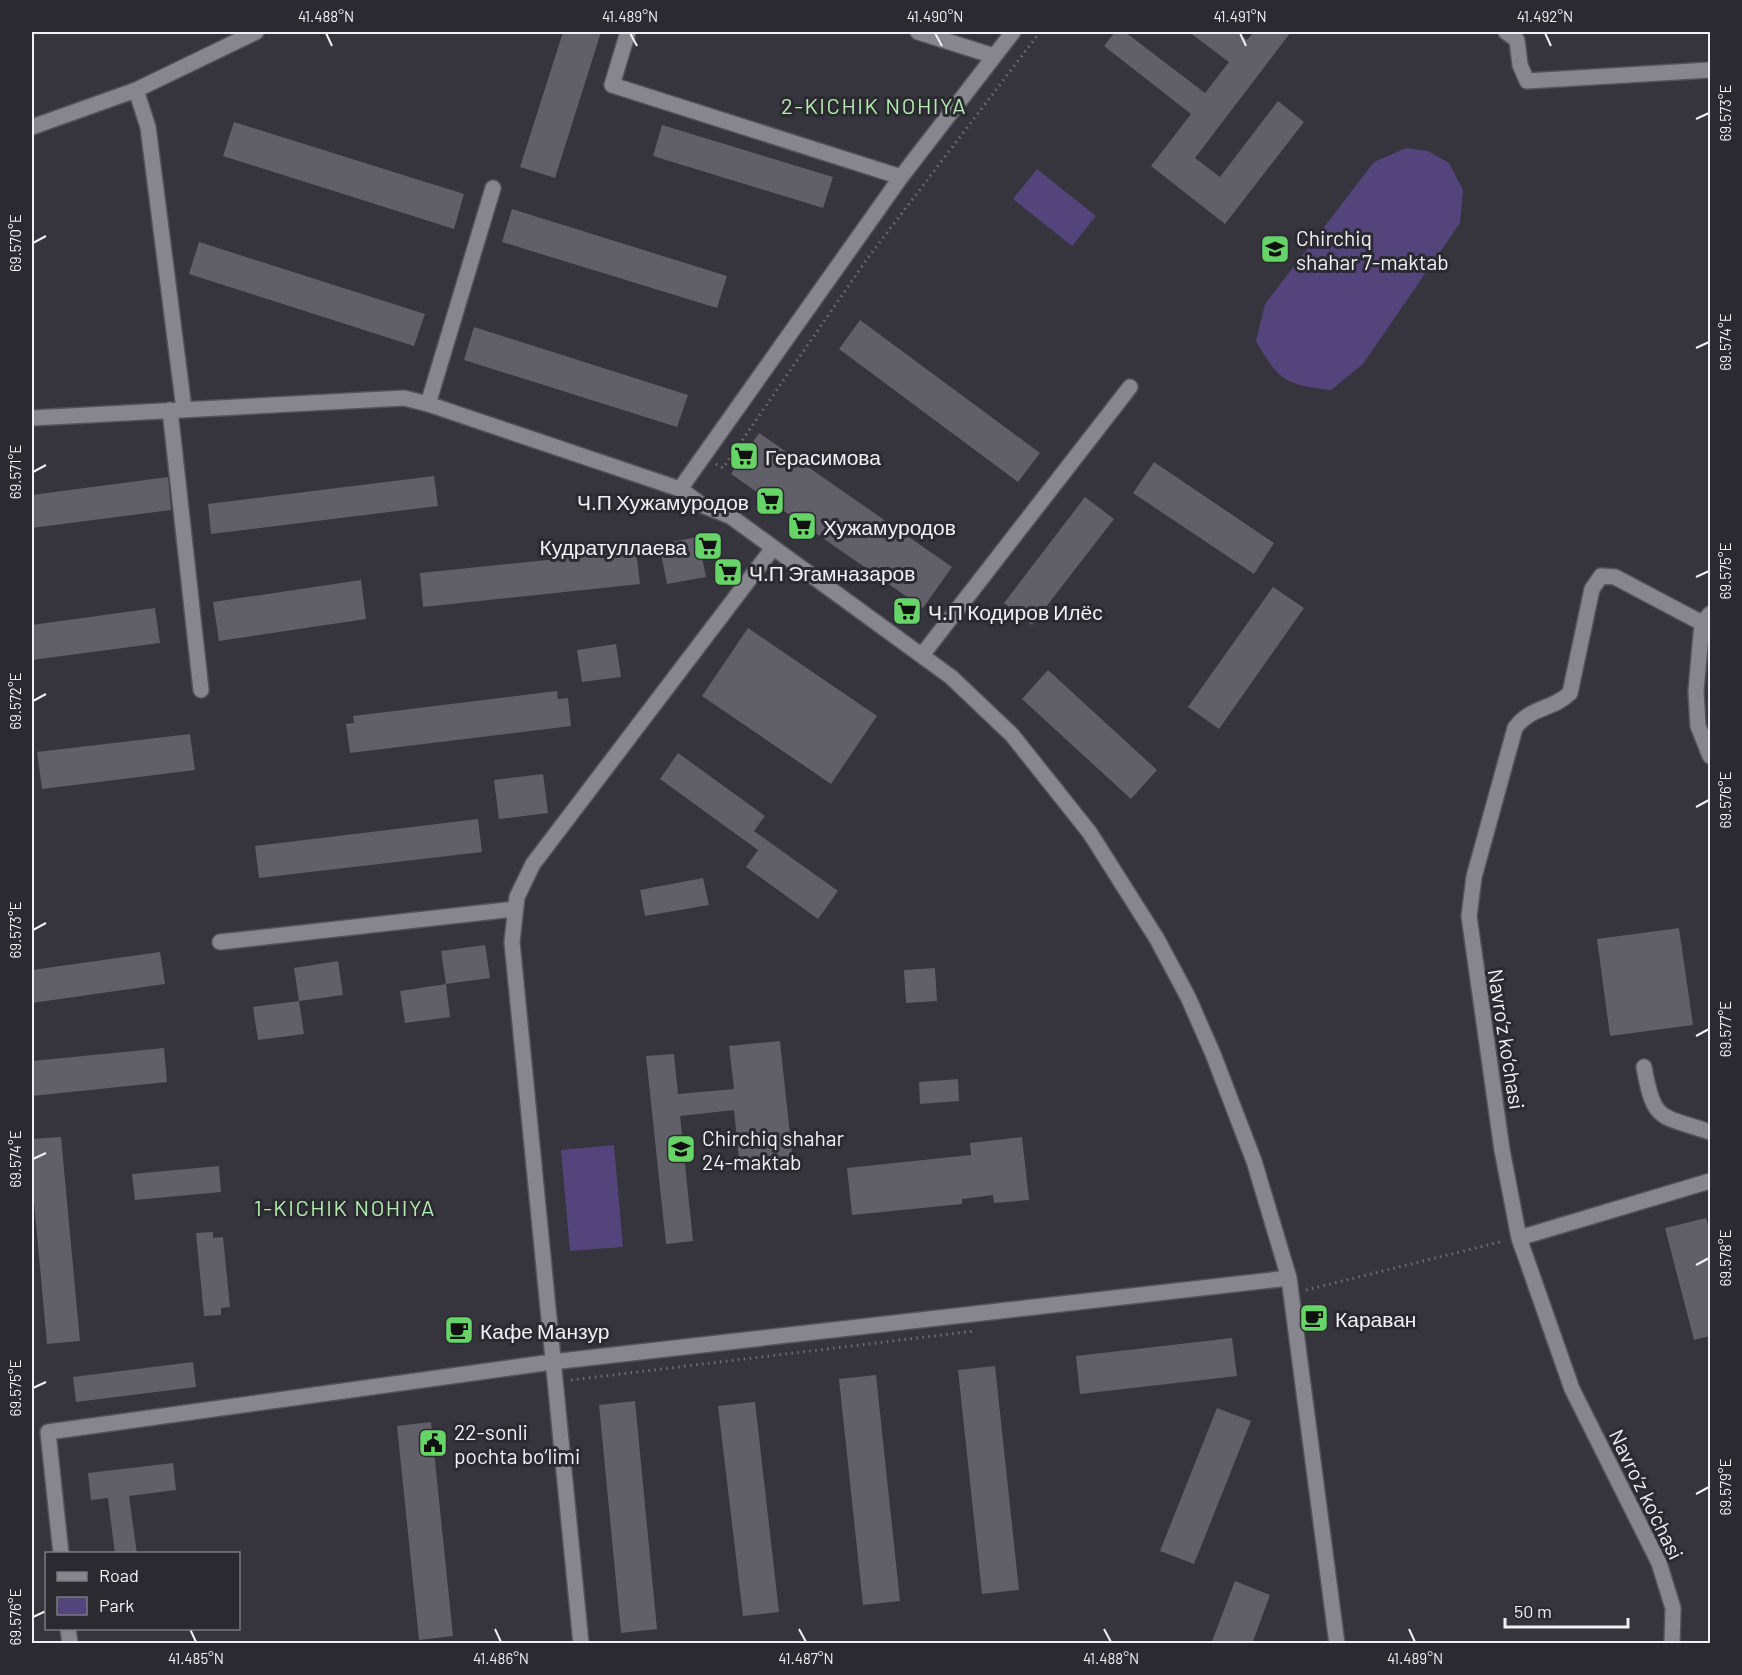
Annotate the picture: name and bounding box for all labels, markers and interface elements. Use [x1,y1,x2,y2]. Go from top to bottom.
text: 41.488°N [298,7,354,25]
text: 41.489°N [602,7,658,25]
text: 41.490°N [907,7,963,25]
text: 41.491°N [1213,7,1267,25]
text: 41.492°N [1517,7,1573,25]
text: 69.573°E [1716,84,1734,142]
district label: 2-KICHIK NOHIYA [781,92,967,118]
text: 69.570°E [6,214,24,272]
place label: Chirchiq shahar 7-maktab [1296,225,1449,274]
school or university icon: Chirchiq shahar 7-maktab [1259,233,1291,265]
text: 69.574°E [1716,313,1734,371]
supermarket icon: Герасимова [728,440,760,472]
place label: Герасимова [765,444,881,469]
text: 69.571°E [6,445,24,499]
supermarket icon: Ч.П Хужамуродов [754,485,786,517]
place label: Ч.П Хужамуродов [577,489,749,514]
supermarket icon: Хужамуродов [786,510,818,542]
place label: Хужамуродов [823,514,956,539]
supermarket icon: Кудратуллаева [692,530,724,562]
place label: Кудратуллаева [539,534,687,559]
text: 69.575°E [1716,542,1734,600]
supermarket icon: Ч.П Эгамназаров [712,556,744,588]
place label: Ч.П Эгамназаров [749,560,915,585]
supermarket icon: Ч.П Кодиров Илёс [891,595,923,627]
place label: Ч.П Кодиров Илёс [928,599,1103,624]
text: 69.572°E [6,672,24,730]
text: 69.576°E [1716,771,1734,829]
text: 69.573°E [6,901,24,959]
street label: Navro‘z ko‘chasi [1484,967,1530,1111]
text: 69.577°E [1716,1001,1734,1057]
place label: Chirchiq shahar 24-maktab [702,1125,845,1174]
text: 69.574°E [6,1130,24,1188]
school or university icon: Chirchiq shahar 24-maktab [665,1133,697,1165]
district label: 1-KICHIK NOHIYA [254,1194,436,1220]
text: 69.578°E [1716,1229,1734,1287]
cafe icon: Караван [1298,1302,1330,1334]
place label: Караван [1335,1306,1416,1331]
cafe icon: Кафе Манзур [443,1314,475,1346]
place label: Кафе Манзур [480,1318,609,1343]
text: 69.575°E [6,1359,24,1417]
place label: 22-sonli pochta bo‘limi [454,1419,580,1468]
street label: Navro‘z ko‘chasi [1605,1425,1689,1563]
public building icon: 22-sonli pochta bo‘limi [417,1427,449,1459]
text: 69.579°E [1716,1458,1734,1516]
legend [45,1552,240,1630]
text: Road [99,1564,139,1586]
text: 69.576°E [6,1588,24,1646]
scale bar [1505,1591,1628,1629]
text: Park [99,1594,134,1616]
text: 50 m [1514,1600,1552,1622]
text: 41.485°N [168,1649,224,1667]
text: 41.486°N [473,1649,529,1667]
text: 41.487°N [778,1649,834,1667]
text: 41.488°N [1083,1649,1139,1667]
text: 41.489°N [1387,1649,1443,1667]

